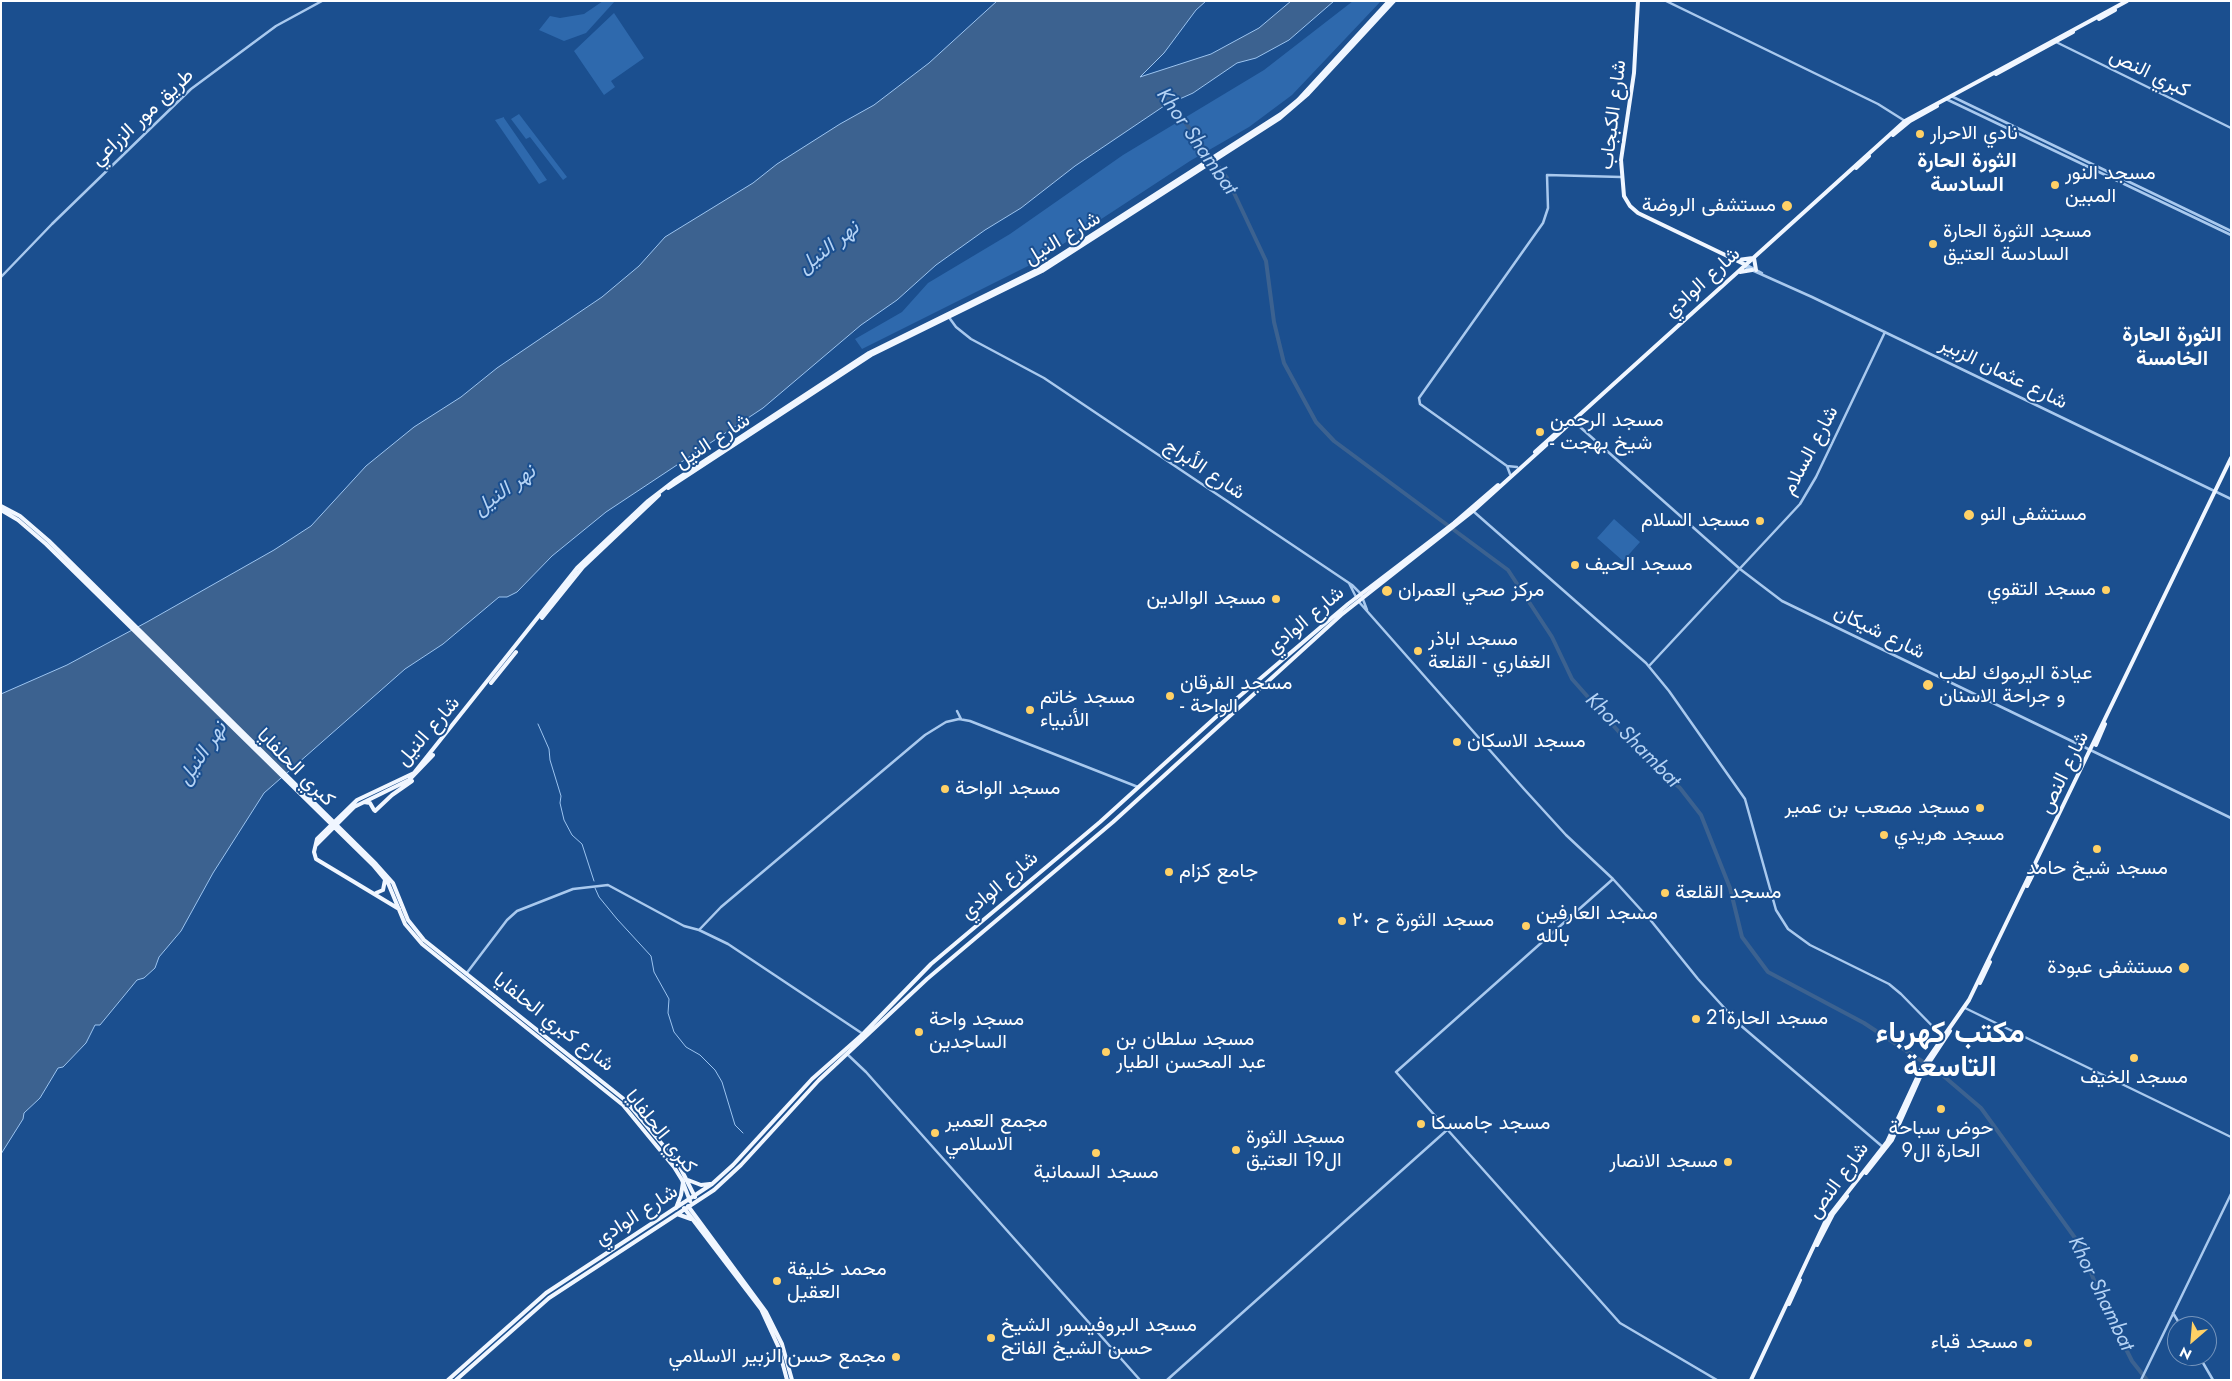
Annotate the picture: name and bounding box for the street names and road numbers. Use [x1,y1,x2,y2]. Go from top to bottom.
street label: كبري النص [2105,44,2193,104]
street label: شارع الكبجاب [1595,59,1633,171]
street label: طريق مور الزراعي [86,64,200,172]
street label: شارع النيل [1021,207,1105,271]
street label: شارع الوادي [1660,243,1746,323]
street label: شارع عثمان الزبير [1935,333,2071,415]
street label: شارع السلام [1778,402,1844,500]
street label: شارع النيل [671,409,755,475]
street label: شارع الأبراج [1159,434,1249,506]
street label: شارع الوادي [1262,582,1350,660]
street label: شارع شيكان [1830,601,1928,665]
street label: شارع النيل [392,692,466,772]
street label: كبري الحلفايا [251,724,339,812]
street label: شارع النص [2035,728,2095,818]
street label: شارع الوادي [956,847,1044,925]
street label: شارع كبري الحلفايا [488,968,618,1078]
street label: كبري الحلفايا [619,1085,701,1179]
street label: شارع النص [1803,1138,1875,1224]
street label: شارع الوادي [591,1180,683,1252]

